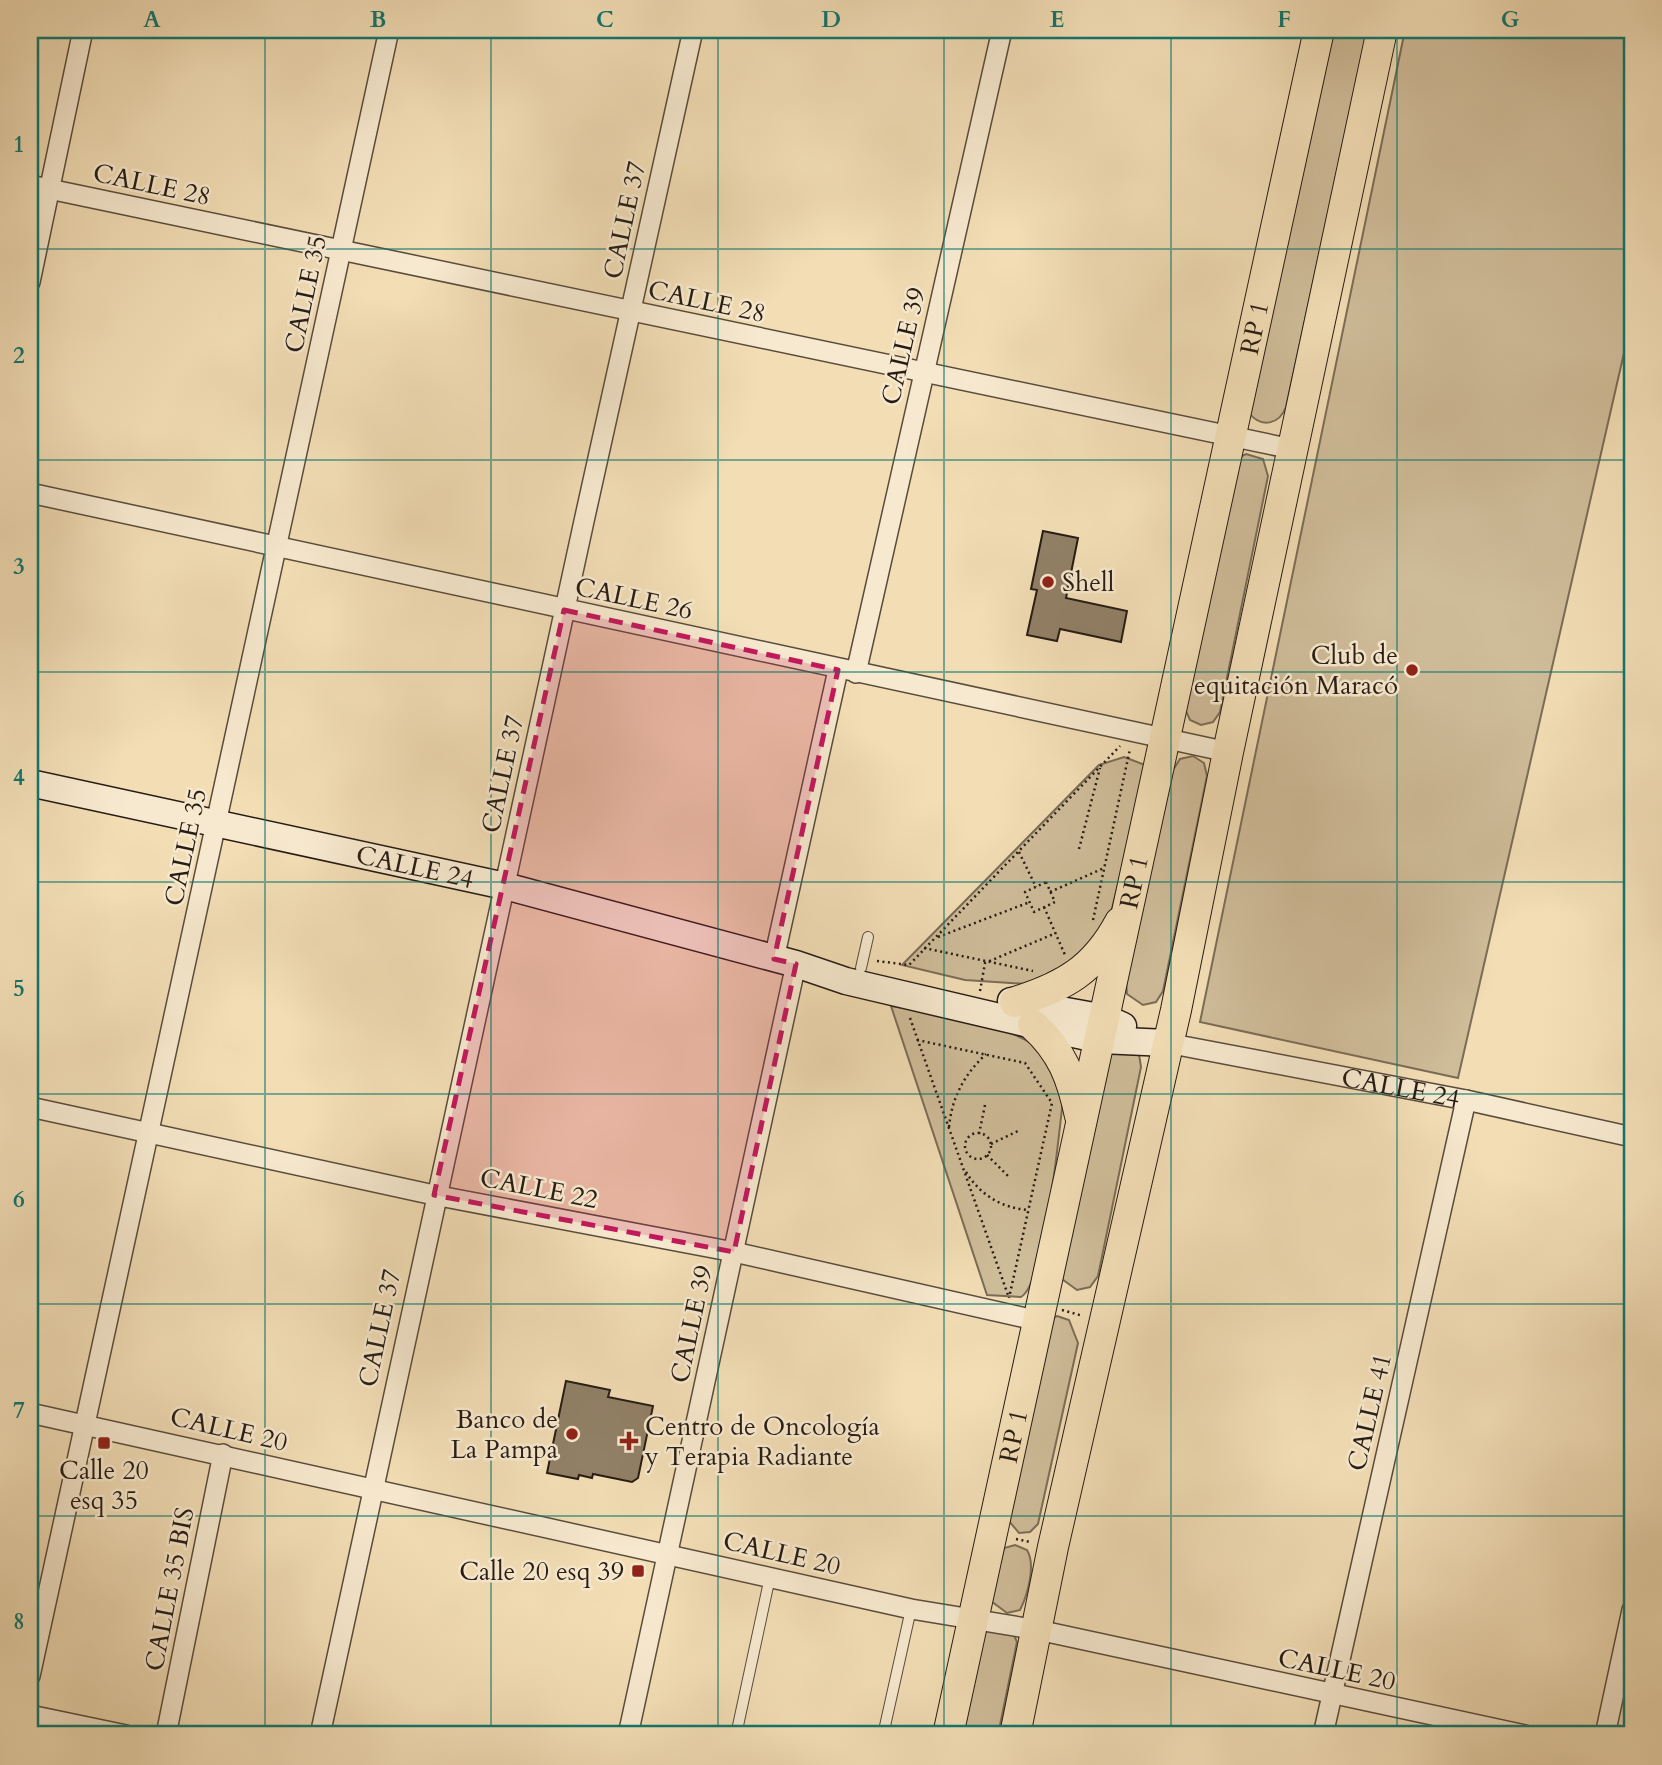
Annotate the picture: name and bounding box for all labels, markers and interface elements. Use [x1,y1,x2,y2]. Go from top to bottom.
text: A [143,4,161,35]
text: B [370,4,386,35]
text: C [596,4,614,35]
text: D [821,4,841,35]
text: E [1050,4,1064,35]
text: F [1277,4,1291,35]
text: G [1501,4,1520,35]
text: 1 [13,129,25,160]
street label: CALLE 28 [90,155,214,214]
street label: CALLE 37 [595,158,654,282]
street label: CALLE 35 [276,232,335,356]
street label: CALLE 28 [645,272,769,331]
street label: CALLE 39 [873,284,934,408]
street label: RP 1 [1232,298,1277,358]
text: 2 [13,340,25,371]
text: 3 [13,551,25,582]
place label: Shell [1062,565,1115,600]
street label: CALLE 26 [572,569,696,628]
marker: Shell [1040,574,1056,590]
place label: Club de equitación Maracó [1194,638,1398,703]
marker: Club de equitación Maracó [1404,662,1420,678]
street label: CALLE 37 [473,712,532,836]
text: 4 [13,762,25,793]
street label: CALLE 35 [156,785,215,909]
street label: CALLE 24 [353,837,477,897]
street label: RP 1 [1111,852,1157,912]
text: 5 [13,973,25,1004]
street label: CALLE 24 [1339,1060,1463,1116]
street label: CALLE 22 [477,1160,601,1217]
text: 6 [13,1184,25,1215]
street label: CALLE 39 [662,1262,721,1386]
street label: CALLE 37 [350,1266,409,1390]
street label: CALLE 41 [1339,1350,1400,1474]
text: 7 [13,1395,25,1426]
street label: CALLE 20 [167,1399,291,1460]
place label: Banco de La Pampa [450,1402,558,1467]
street label: RP 1 [991,1406,1036,1466]
place label: Centro de Oncología y Terapia Radiante [644,1409,880,1474]
marker: Banco de La Pampa [564,1426,580,1442]
marker: Centro de Oncología y Terapia Radiante [619,1431,639,1451]
marker: Calle 20 esq 35 [96,1435,112,1451]
place label: Calle 20 esq 35 [59,1453,149,1518]
street label: CALLE 35 BIS [136,1504,203,1674]
street label: CALLE 20 [720,1523,844,1584]
place label: Calle 20 esq 39 [459,1554,624,1589]
marker: Calle 20 esq 39 [630,1563,646,1579]
text: 8 [13,1606,25,1637]
street label: CALLE 20 [1275,1640,1399,1699]

